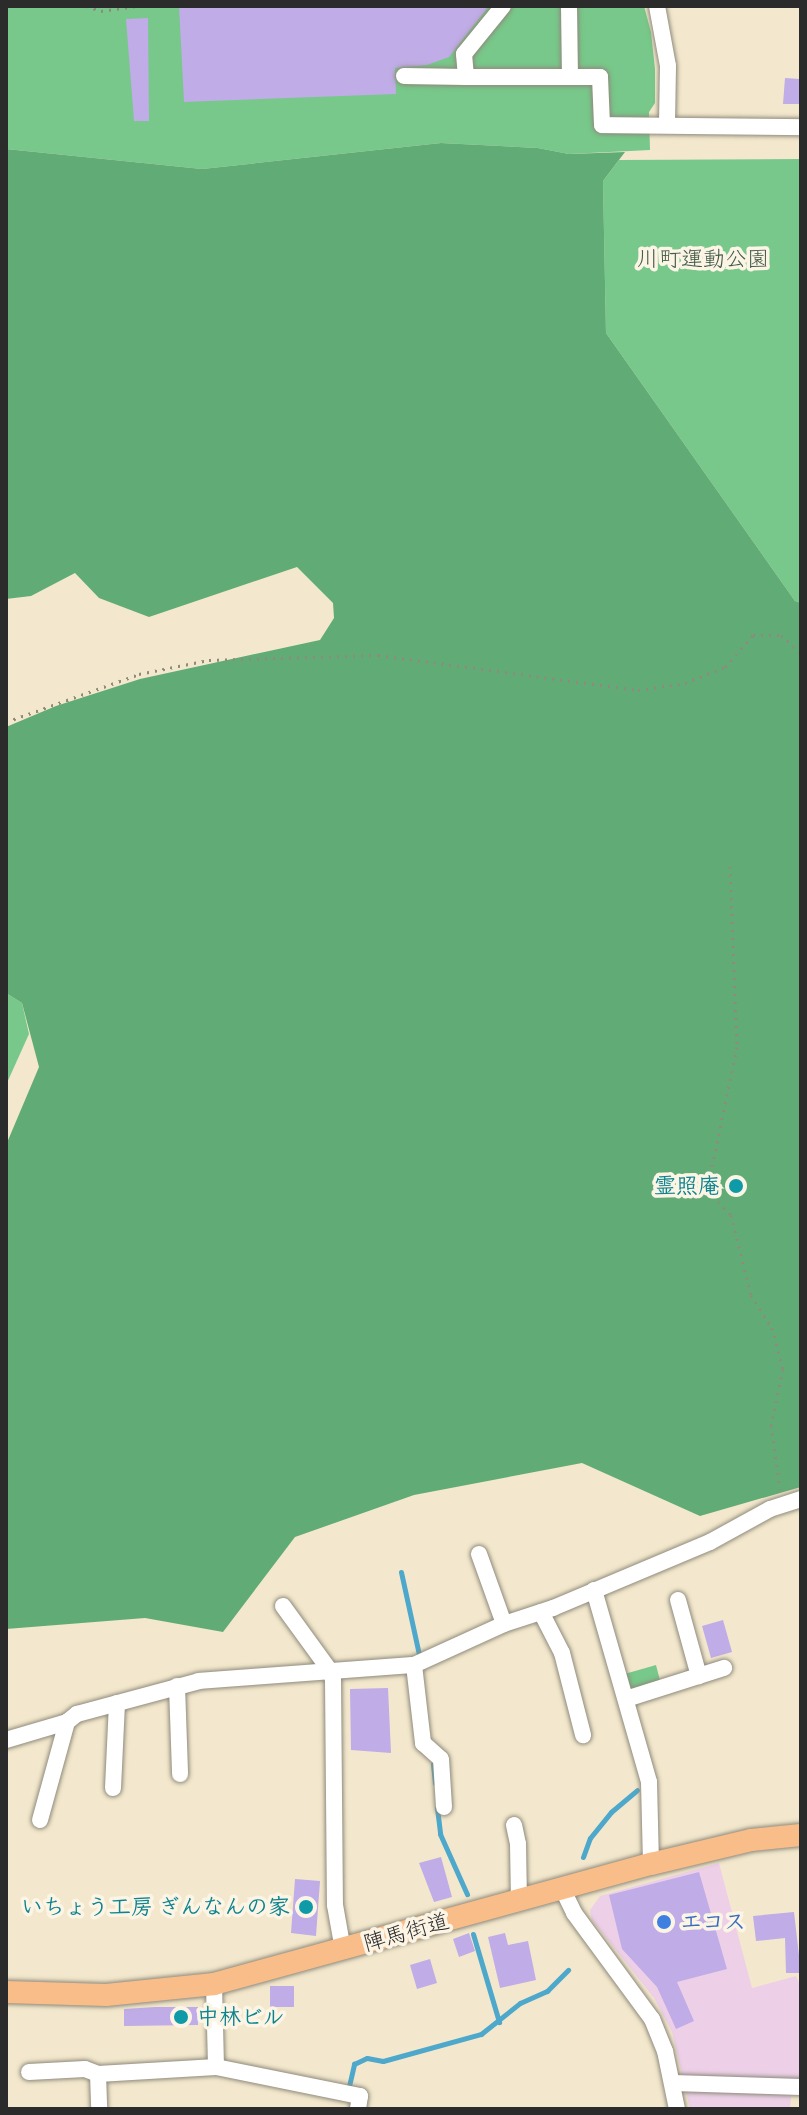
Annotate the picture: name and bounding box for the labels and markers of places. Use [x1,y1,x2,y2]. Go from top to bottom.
place label: 霊照庵 [654,1173,720,1199]
marker: 霊照庵 [727,1177,745,1195]
place label: いちょう工房 ぎんなんの家 [21,1894,290,1920]
marker: いちょう工房 ぎんなんの家 [297,1898,315,1916]
place label: エコス [680,1909,746,1935]
marker: エコス [655,1913,673,1931]
place label: 中林ビル [197,2004,285,2030]
marker: 中林ビル [172,2008,190,2026]

